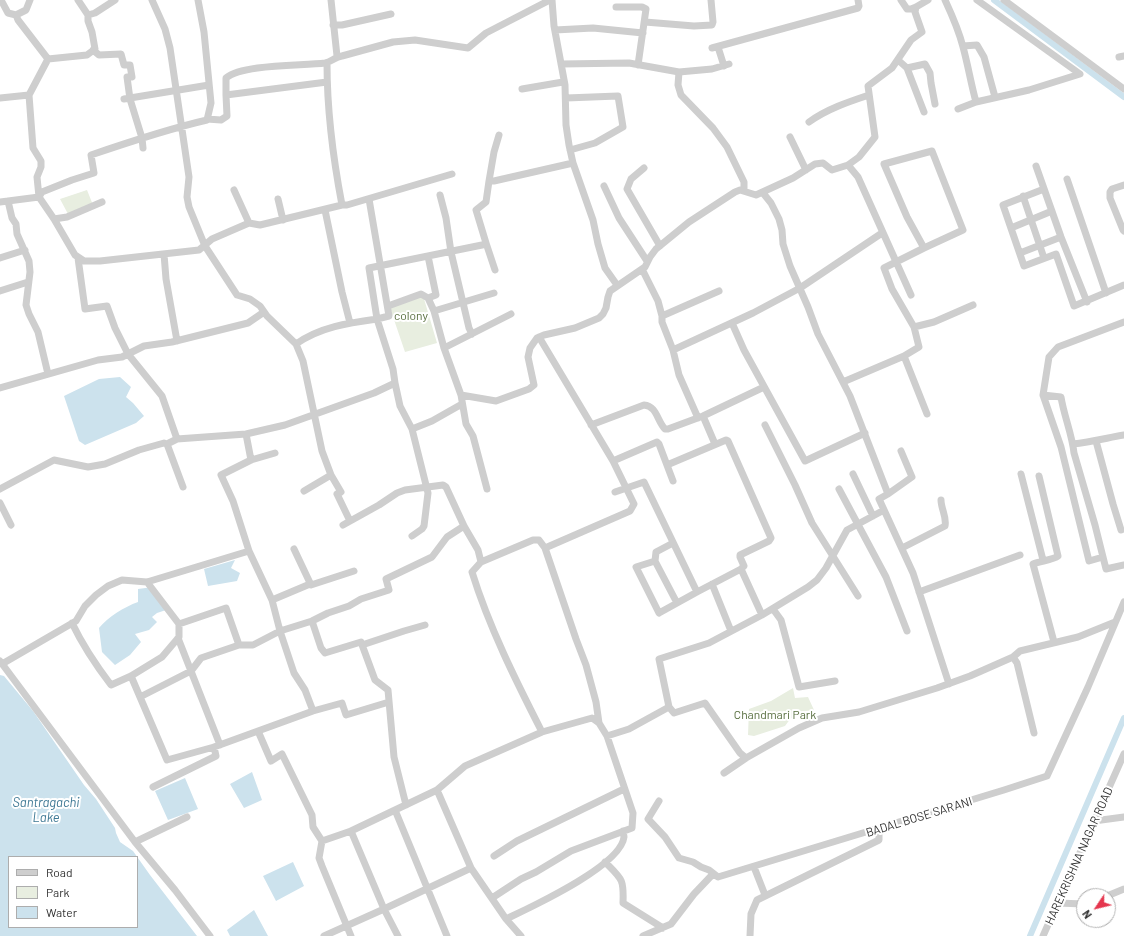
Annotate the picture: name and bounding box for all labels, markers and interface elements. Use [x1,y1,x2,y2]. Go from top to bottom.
park label: colony [394,309,428,323]
park label: Chandmari Park [734,708,816,722]
street label: HAREKRISHNA NAGAR ROAD [1042,785,1116,927]
street label: BADAL BOSE SARANI [864,794,974,840]
water label: Santragachi Lake [12,795,80,826]
legend [8,856,138,928]
text: Road [46,865,73,879]
text: Park [46,885,70,899]
north arrow [1076,888,1116,928]
text: Water [46,905,77,919]

